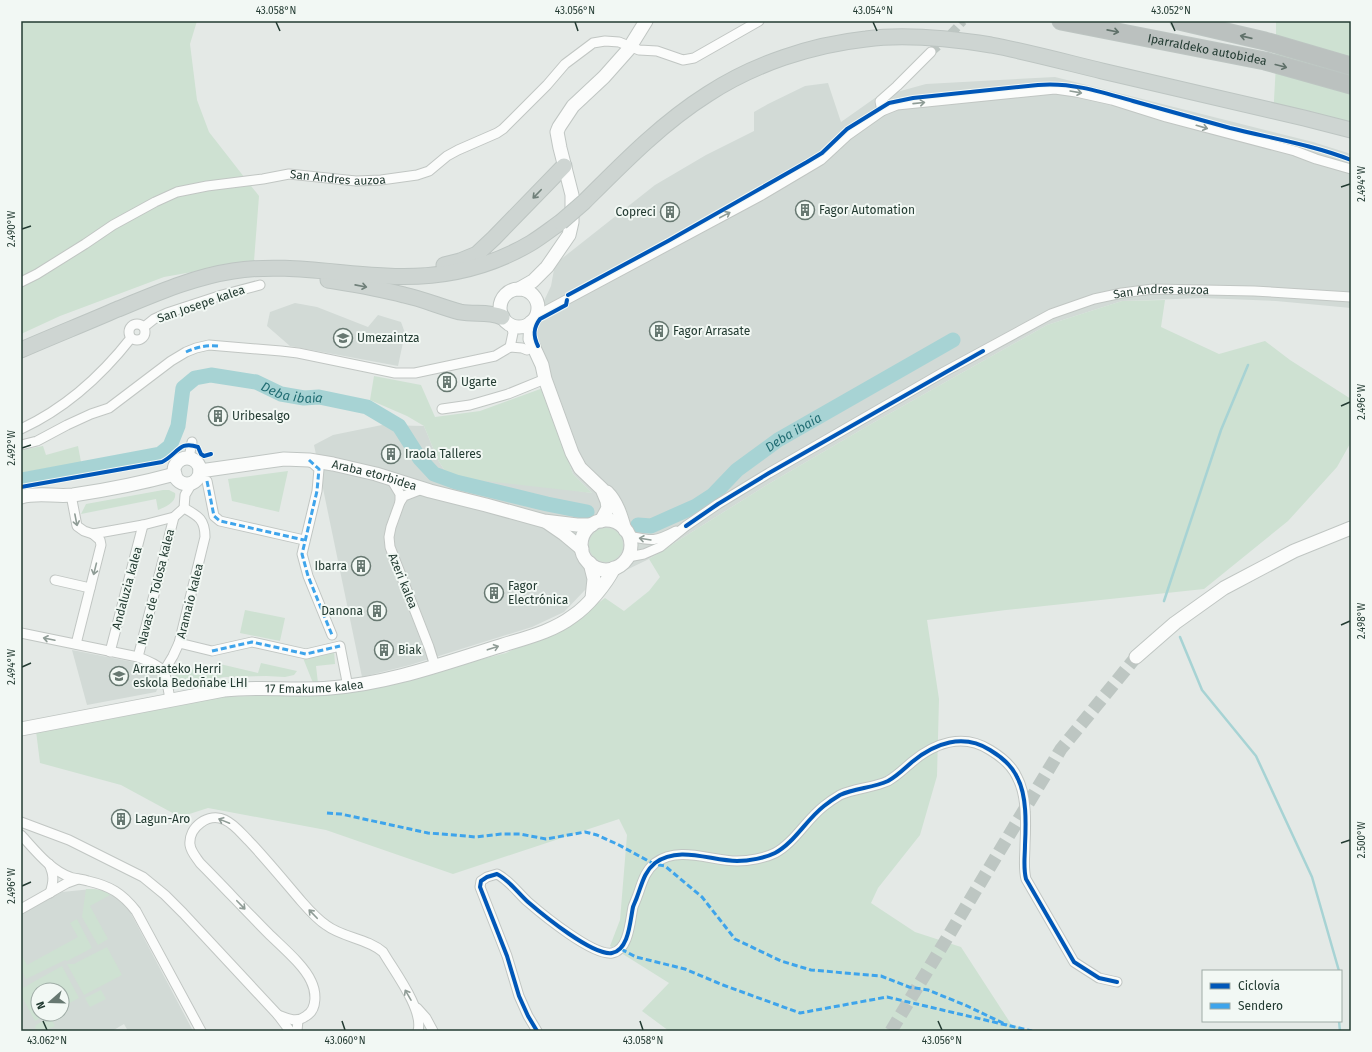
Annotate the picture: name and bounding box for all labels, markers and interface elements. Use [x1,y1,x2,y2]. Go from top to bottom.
text: 43.058°N [256,5,296,17]
text: 43.056°N [555,5,595,17]
text: 43.054°N [853,5,893,17]
text: 43.052°N [1151,5,1191,17]
one-way arrow [1106,27,1119,35]
street label: Iparraldeko autobidea [1146,31,1268,68]
one-way arrow [1240,32,1253,40]
one-way arrow [1275,62,1288,70]
one-way arrow [1069,88,1082,96]
one-way arrow [912,99,925,106]
one-way arrow [1195,124,1208,131]
text: 2.494°W [1356,165,1368,202]
street label: San Andres auzoa [289,167,387,188]
one-way arrow [532,189,542,199]
building icon: Fagor Automation [794,199,816,221]
building icon: Copreci [659,201,681,223]
place label: Fagor Automation [819,203,915,217]
place label: Copreci [615,205,656,219]
text: 2.490°W [6,210,18,247]
one-way arrow [719,211,731,218]
street label: San Josepe kalea [155,282,247,326]
one-way arrow [355,282,368,290]
street label: San Andres auzoa [1112,282,1209,302]
building icon: Fagor Arrasate [648,320,670,342]
place label: Fagor Arrasate [673,324,750,338]
school or university icon: Umezaintza [332,327,354,349]
place label: Umezaintza [357,331,420,345]
building icon: Ugarte [436,371,458,393]
place label: Ugarte [461,375,497,389]
water label: Deba ibaia [259,379,324,406]
text: 2.496°W [1356,383,1368,420]
building icon: Uribesalgo [207,405,229,427]
place label: Uribesalgo [232,409,290,423]
water label: Deba ibaia [762,410,824,455]
text: 2.492°W [6,429,18,466]
building icon: Iraola Talleres [380,443,402,465]
place label: Iraola Talleres [405,447,482,461]
street label: Araba etorbidea [331,457,418,493]
one-way arrow [72,513,80,526]
street label: Navas de Tolosa kalea [135,527,177,647]
one-way arrow [639,535,652,543]
street label: Andaluzia kalea [109,545,145,631]
street label: Azeri kalea [386,551,420,611]
building icon: Ibarra [350,555,372,577]
place label: Ibarra [315,559,347,573]
one-way arrow [91,562,98,575]
street label: Aramaio kalea [174,562,206,640]
place label: Fagor Electrónica [508,579,568,607]
building icon: Fagor Electrónica [483,582,505,604]
building icon: Danona [366,600,388,622]
text: 2.498°W [1356,602,1368,639]
place label: Danona [321,604,363,618]
one-way arrow [43,634,56,642]
building icon: Biak [373,639,395,661]
place label: Biak [398,643,422,657]
one-way arrow [487,644,500,651]
text: 2.494°W [6,648,18,685]
place label: Arrasateko Herri eskola Bedoñabe LHI [133,662,247,690]
school or university icon: Arrasateko Herri eskola Bedoñabe LHI [108,665,130,687]
street label: 17 Emakume kalea [265,677,364,696]
building icon: Lagun-Aro [110,808,132,830]
place label: Lagun-Aro [135,812,190,826]
one-way arrow [218,816,230,824]
text: 2.500°W [1356,821,1368,859]
text: 2.496°W [6,867,18,904]
one-way arrow [236,900,245,910]
one-way arrow [309,909,318,919]
legend [1202,970,1342,1022]
text: Ciclovía [1238,979,1280,993]
north arrow [30,982,70,1022]
one-way arrow [404,989,412,1001]
text: Sendero [1238,999,1283,1013]
text: N [34,1000,48,1011]
text: 43.062°N [27,1035,67,1047]
text: 43.060°N [325,1035,365,1047]
text: 43.058°N [623,1035,663,1047]
text: 43.056°N [922,1035,962,1047]

